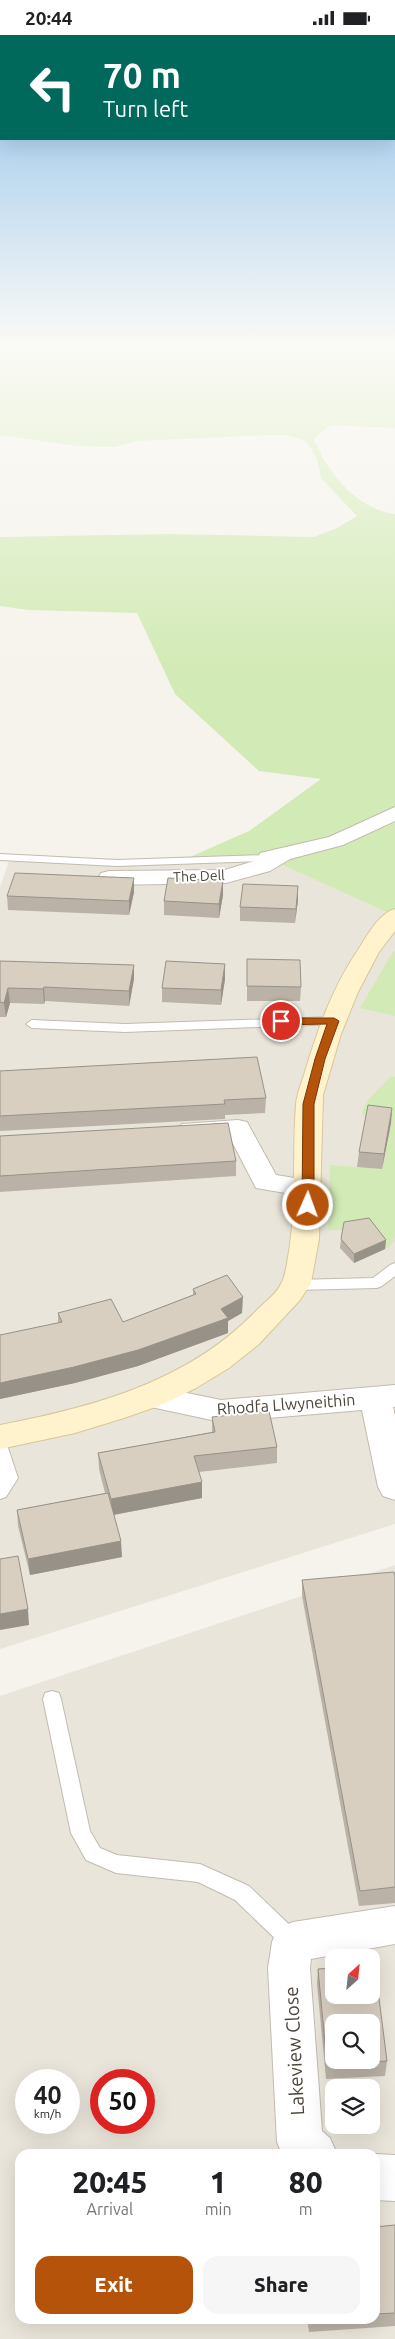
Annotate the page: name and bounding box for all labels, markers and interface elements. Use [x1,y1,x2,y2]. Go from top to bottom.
text: 20:44 [25,7,73,29]
icon: left [20,55,85,120]
text: 70 m [103,55,181,95]
text: Turn left [103,96,188,121]
street label: The Dell [173,867,225,885]
pin [260,1000,302,1042]
icon: arrive [267,1007,295,1035]
position arrow [281,1178,333,1230]
street label: Rhodfa Llwyneithin [216,1390,356,1418]
north arrow [325,1949,380,2004]
map controls [325,1949,380,2134]
street label: Lakeview Close [280,1986,308,2116]
button: search [325,2014,380,2069]
speed limit sign: 50 [90,2069,155,2134]
button: layers [325,2079,380,2134]
text: 40 [33,2081,62,2109]
text: km/h [34,2107,61,2120]
text: 20:45 [72,2165,147,2199]
text: 1 [210,2165,227,2199]
text: 80 [289,2165,323,2199]
text: Arrival [87,2200,133,2218]
text: min [205,2200,232,2218]
text: m [299,2200,313,2218]
button: Exit [35,2256,193,2314]
button: Share [203,2256,360,2314]

